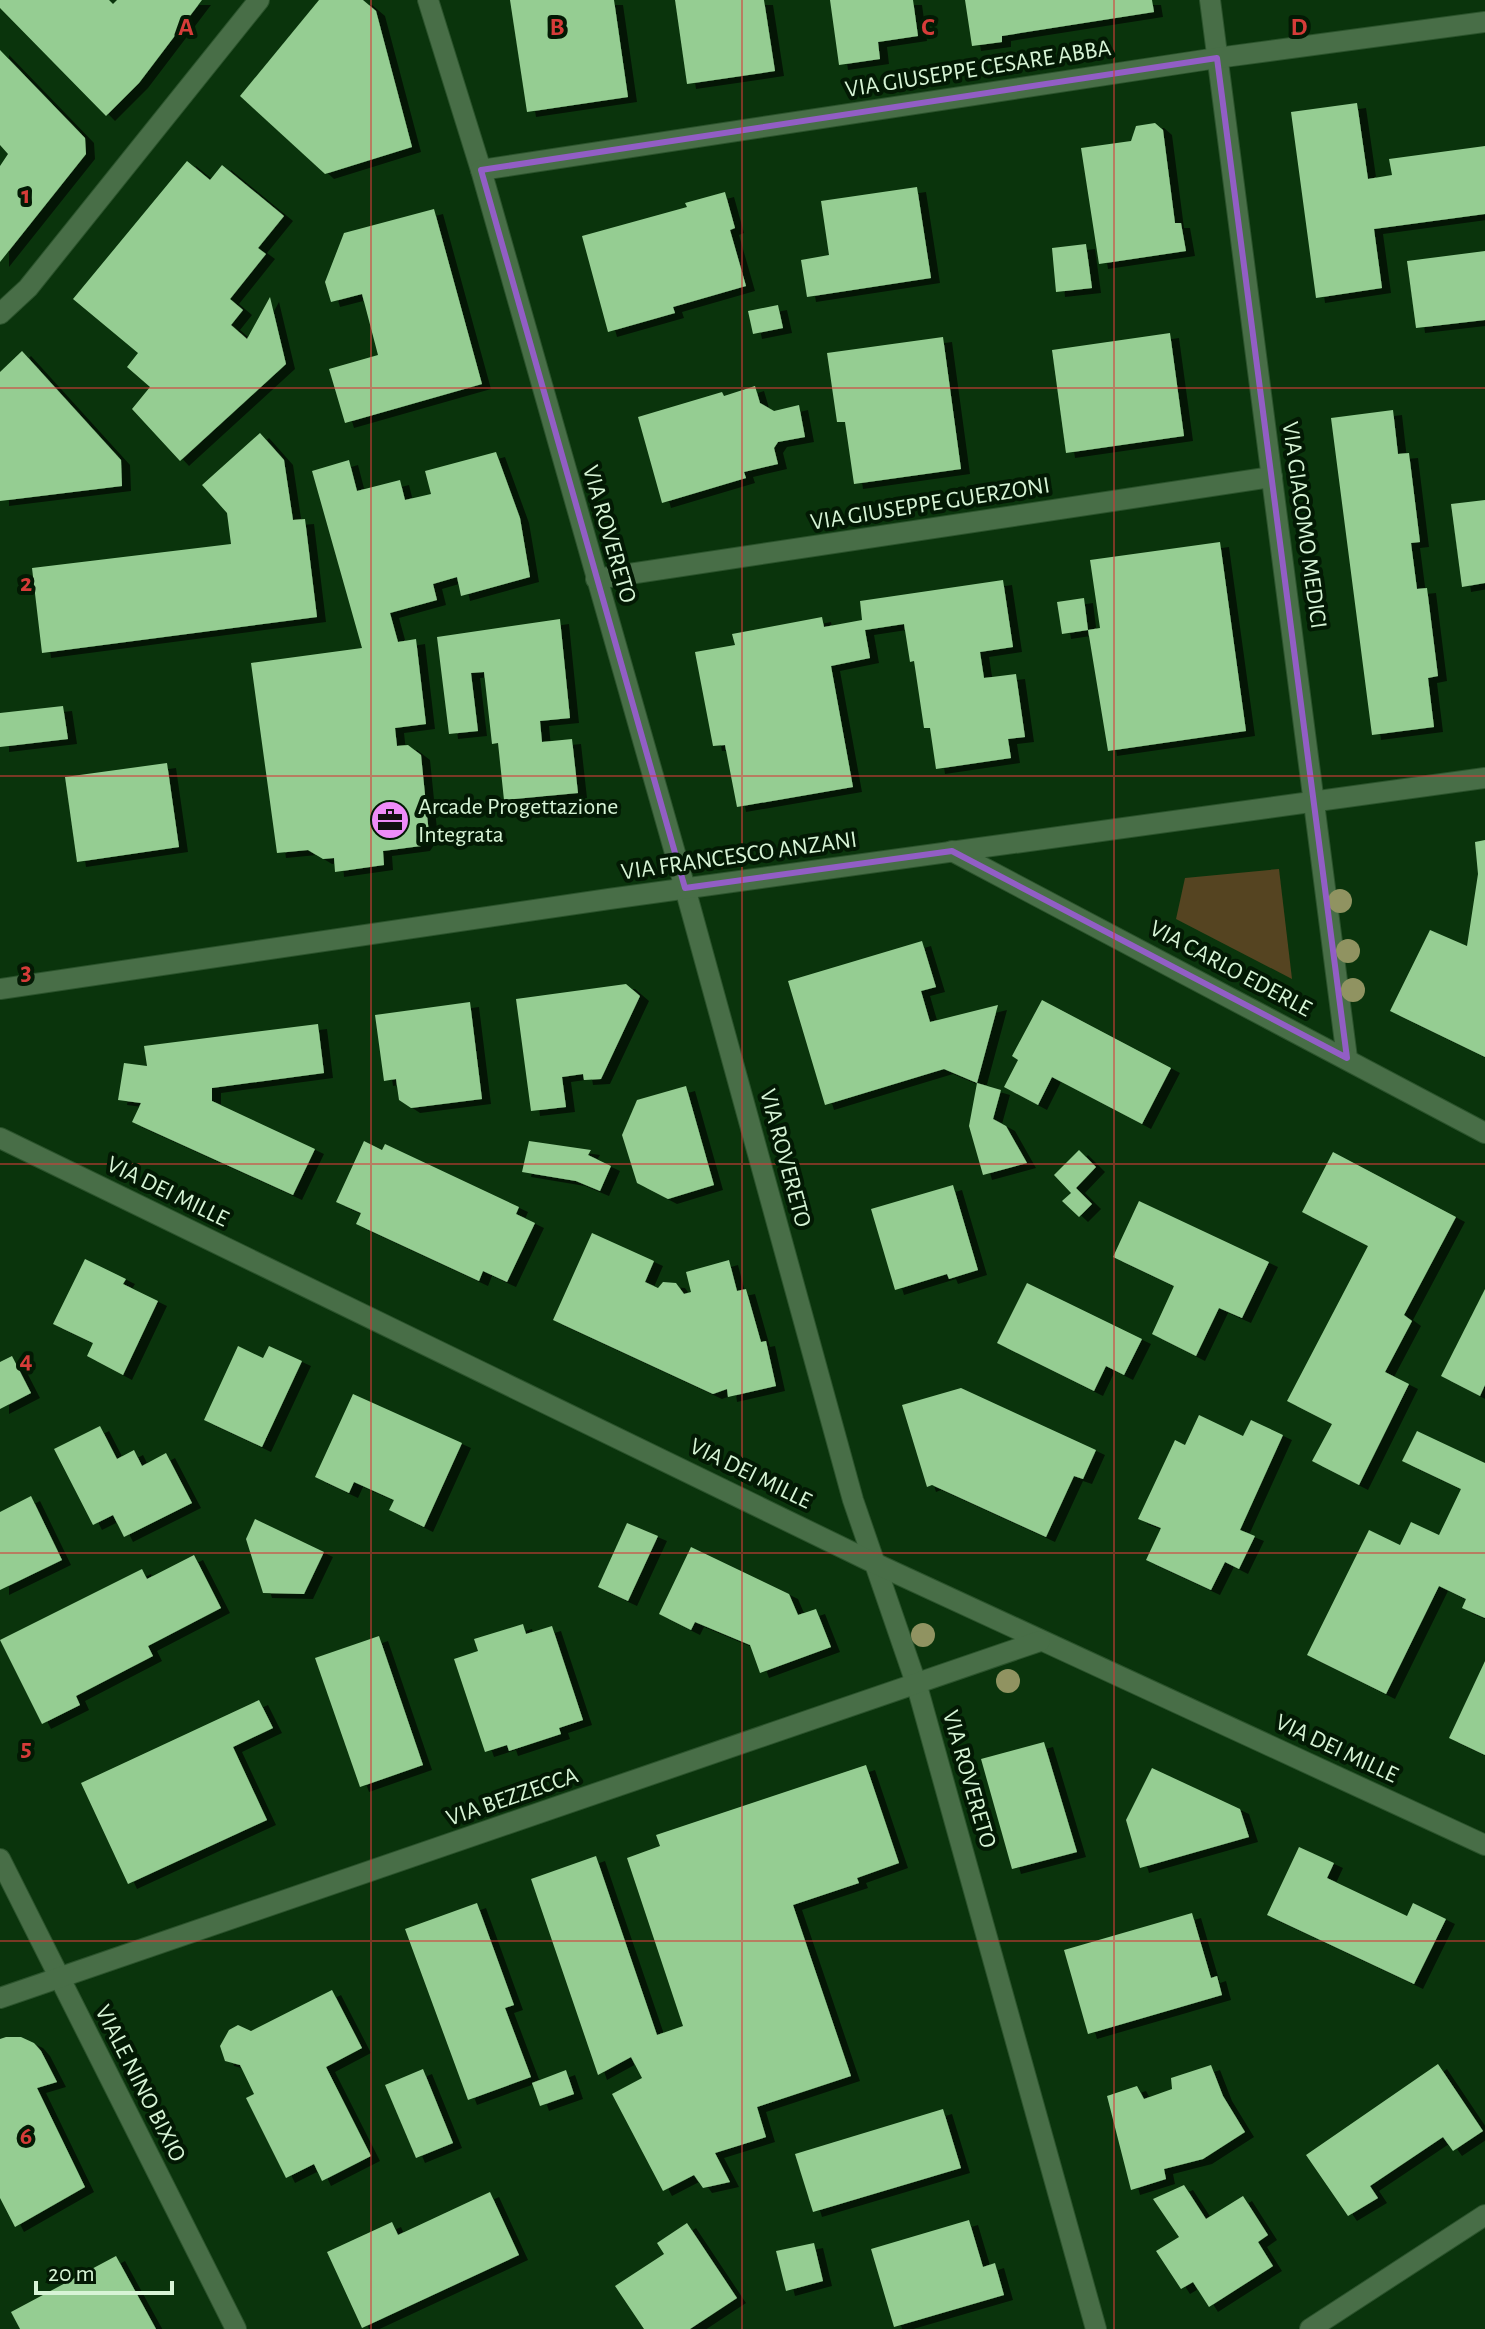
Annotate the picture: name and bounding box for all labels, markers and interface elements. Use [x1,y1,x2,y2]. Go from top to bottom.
text: A [178,14,194,40]
text: B [549,14,565,40]
text: C [921,14,935,40]
text: D [1290,14,1308,40]
street label: VIA GIUSEPPE CESARE ABBA [844,36,1113,102]
text: 1 [21,182,31,208]
street label: VIA GIACOMO MEDICI [1278,420,1330,630]
street label: VIA ROVERETO [578,463,640,606]
street label: VIA GIUSEPPE GUERZONI [809,473,1052,535]
text: 2 [20,570,32,596]
place label: Arcade Progettazione Integrata [418,795,618,847]
office icon: Arcade Progettazione Integrata [369,799,411,841]
street label: VIA FRANCESCO ANZANI [620,828,859,884]
street label: VIA CARLO EDERLE [1146,916,1316,1022]
text: 3 [20,959,32,985]
street label: VIA ROVERETO [755,1087,815,1230]
street label: VIA DEI MILLE [103,1152,233,1232]
text: 4 [19,1347,33,1373]
street label: VIA DEI MILLE [686,1434,816,1514]
street label: VIA ROVERETO [938,1708,1000,1851]
street label: VIA DEI MILLE [1272,1710,1402,1788]
text: 5 [20,1735,32,1761]
street label: VIA BEZZECCA [443,1763,581,1831]
street label: VIALE NINO BIXIO [90,2001,190,2166]
text: 6 [20,2123,32,2149]
scale bar [36,2245,172,2295]
text: 20 m [48,2262,95,2286]

